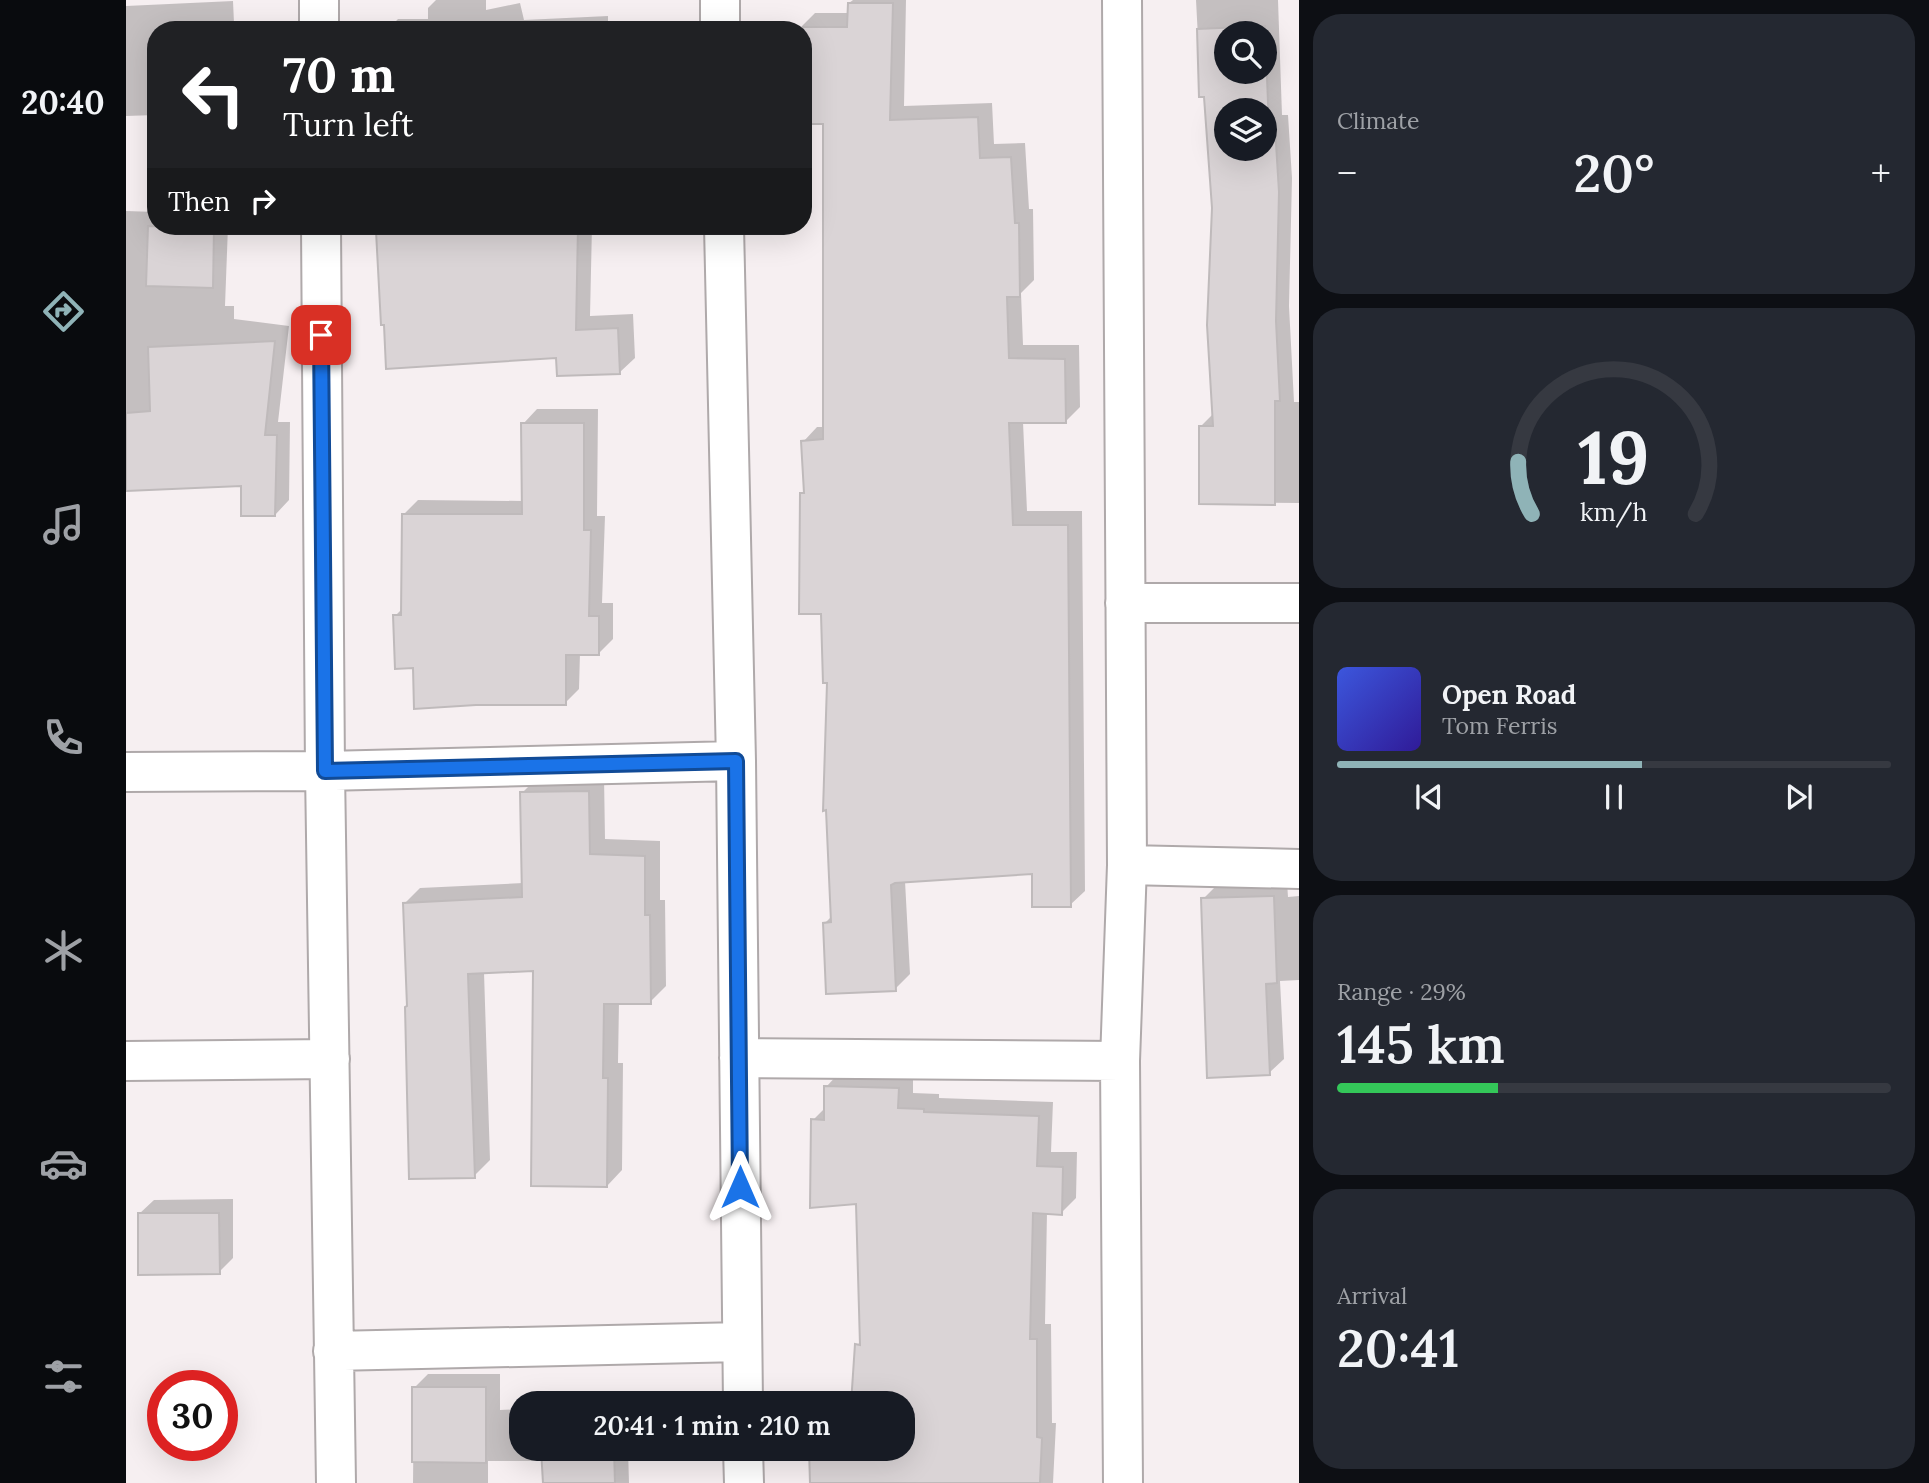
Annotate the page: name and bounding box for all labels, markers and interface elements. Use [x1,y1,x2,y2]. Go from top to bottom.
map controls [1214,21,1277,161]
button: search [1214,21,1277,84]
text: 70 m [283,43,395,105]
icon: left [168,49,259,140]
text: 20:40 [21,82,105,123]
button: layers [1214,98,1277,161]
text: Turn left [283,104,413,145]
text: Climate [1337,106,1419,135]
text: 20° [1574,140,1654,206]
text: − [1337,149,1357,197]
text: + [1871,149,1891,197]
icon: right [244,182,282,220]
text: Then [168,185,230,218]
icon: directions [39,287,88,336]
pin [291,305,351,365]
icon: arrive [302,316,340,354]
text: 19 [1578,411,1650,504]
text: km/h [1580,495,1648,527]
icon: music [39,500,88,549]
text: Open Road [1442,678,1576,711]
text: Tom Ferris [1442,711,1557,740]
icon: phone [39,713,88,762]
icon: previous [1410,778,1448,816]
icon: pause [1595,778,1633,816]
icon: next [1780,778,1818,816]
icon: climate [39,926,88,975]
text: Range · 29% [1337,977,1466,1006]
text: 145 km [1337,1011,1505,1077]
icon: car [39,1139,88,1188]
position arrow [703,1150,777,1224]
text: Arrival [1337,1281,1407,1310]
text: 20:41 [1337,1315,1459,1381]
icon: filters [39,1352,88,1401]
speed limit sign: 30 [147,1370,238,1461]
text: 20:41 · 1 min · 210 m [594,1409,830,1442]

